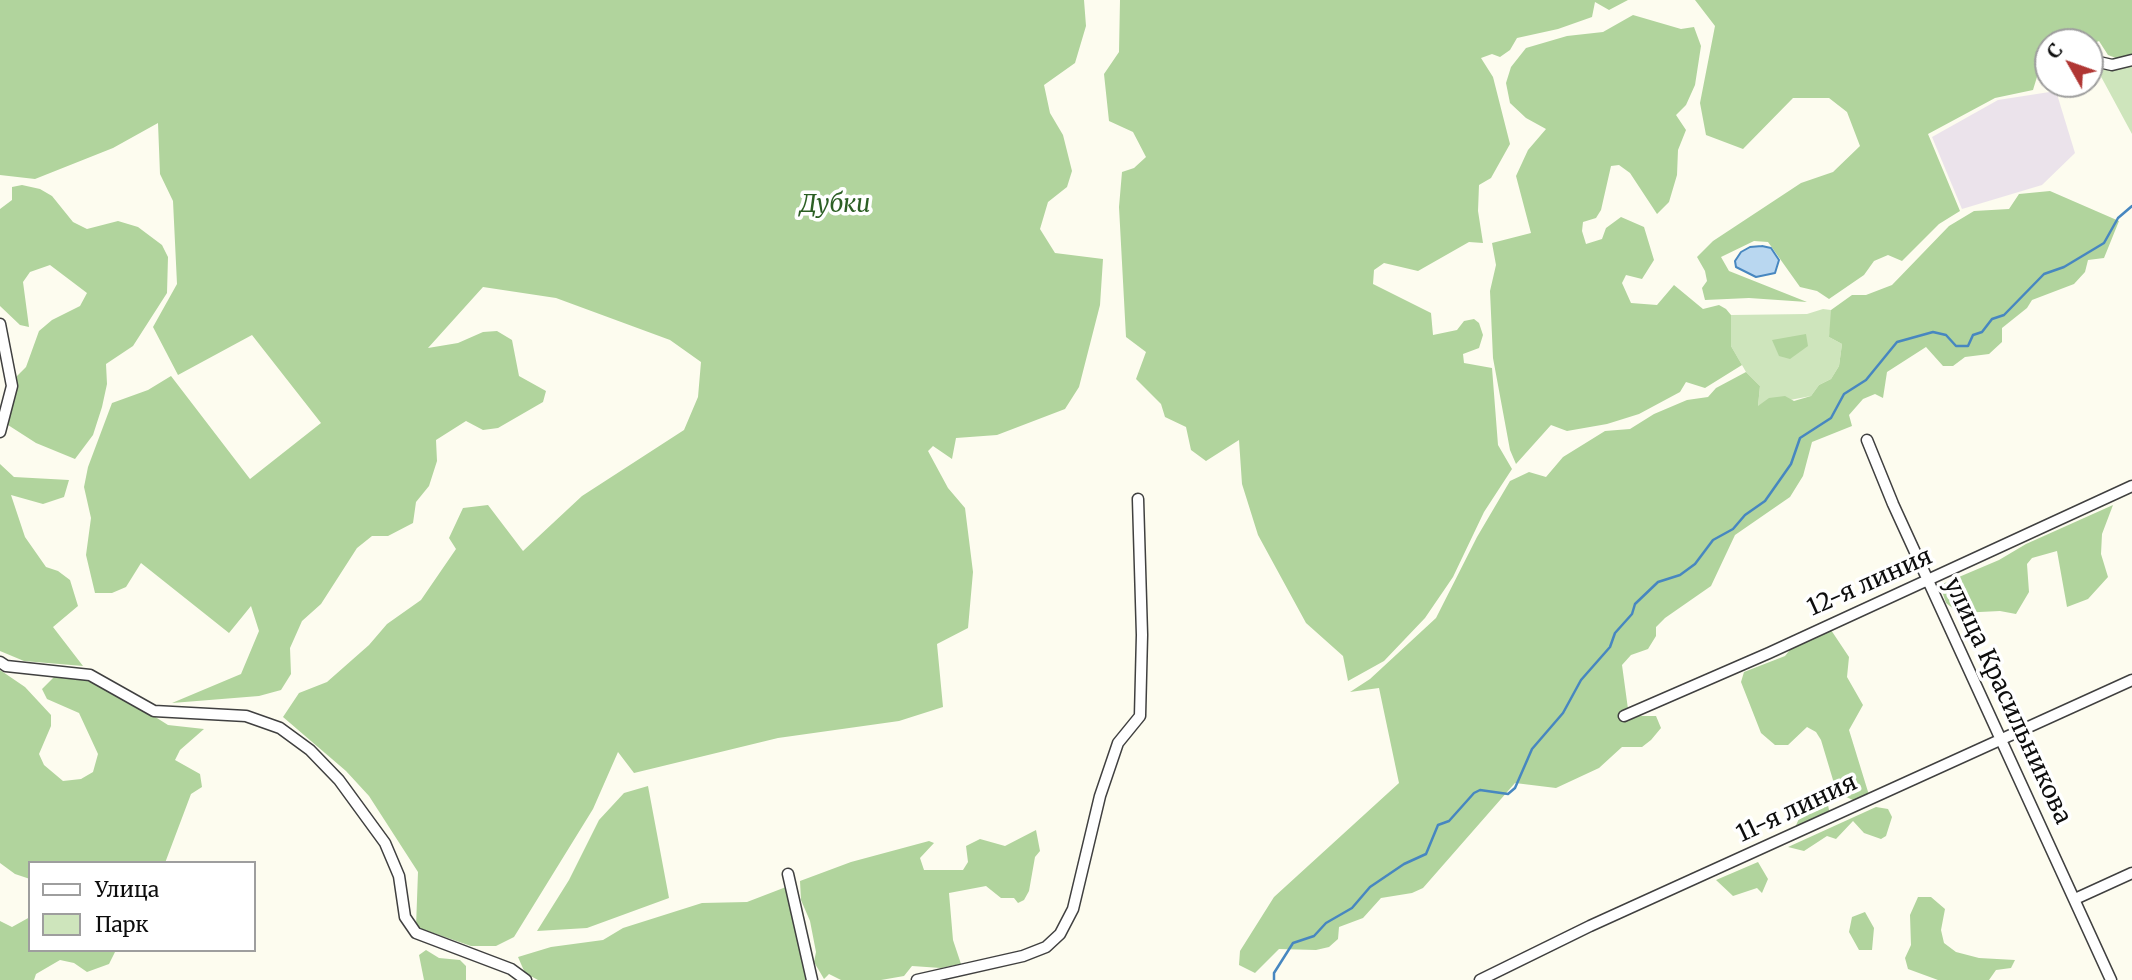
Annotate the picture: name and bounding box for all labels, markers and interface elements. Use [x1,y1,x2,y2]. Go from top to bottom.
north arrow [2034,28,2104,98]
text: С [2041,38,2068,63]
park label: Дубки [800,191,870,219]
street label: 12-я линия [1803,543,1937,623]
street label: улица Красильникова [1937,573,2077,829]
street label: 11-я линия [1732,769,1862,849]
legend [28,861,256,952]
text: Улица [95,876,159,903]
text: Парк [95,911,149,938]

